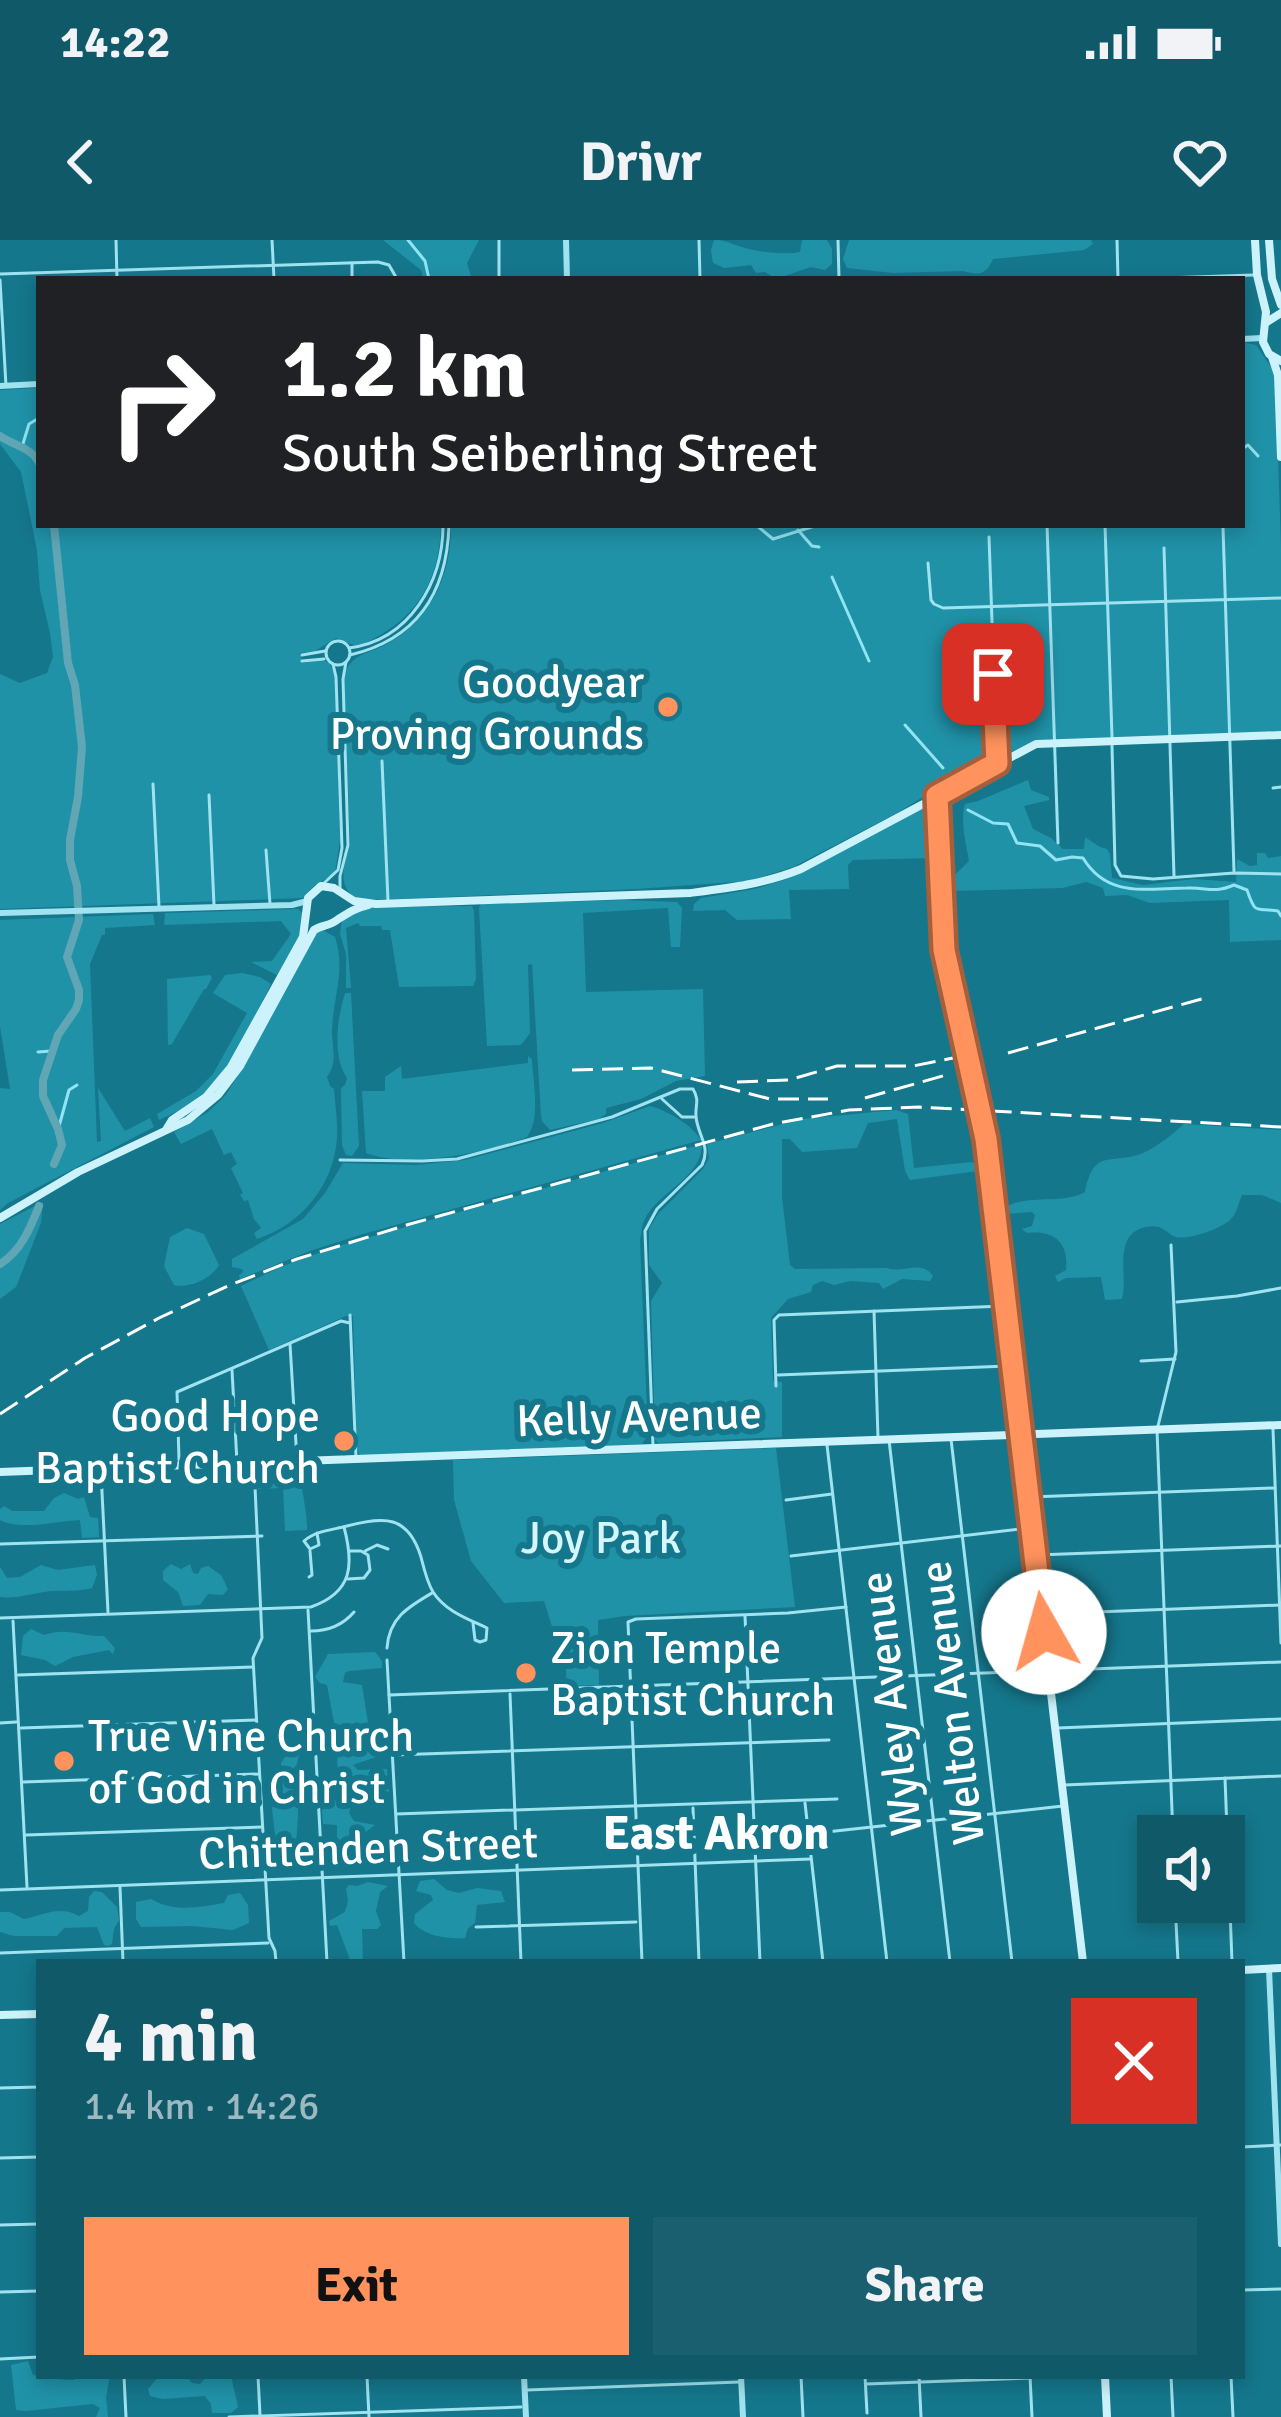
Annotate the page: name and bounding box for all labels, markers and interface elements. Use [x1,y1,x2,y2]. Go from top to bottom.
text: 14:22 [60,15,170,70]
icon: back [48,129,114,195]
text: Drivr [580,129,701,196]
icon: heart [1167,129,1233,195]
text: 1.2 km [282,317,527,421]
icon: right [84,324,240,480]
text: South Seiberling Street [282,420,818,487]
pin [942,623,1044,725]
icon: arrive [960,641,1026,707]
place label: Goodyear Proving Grounds [329,655,644,762]
marker: Goodyear Proving Grounds [655,694,681,720]
street label: Kelly Avenue [515,1386,763,1449]
place label: Good Hope Baptist Church [35,1389,320,1496]
marker: Good Hope Baptist Church [331,1428,357,1454]
park label: Joy Park [521,1511,681,1566]
street label: Welton Avenue [908,1558,997,1848]
street label: Wyley Avenue [848,1569,935,1839]
position arrow [981,1569,1107,1695]
place label: Zion Temple Baptist Church [550,1621,835,1728]
marker: Zion Temple Baptist Church [513,1660,539,1686]
place label: True Vine Church of God in Christ [88,1709,414,1816]
marker: True Vine Church of God in Christ [51,1748,77,1774]
district label: East Akron [602,1804,830,1863]
street label: Chittenden Street [197,1815,539,1882]
map controls [1137,1815,1245,1923]
button: sound [1137,1815,1245,1923]
text: 4 min [84,1992,258,2081]
button: close [1071,1998,1197,2124]
text: 1.4 km · 14:26 [84,2082,319,2130]
button: Exit [84,2217,629,2355]
button: Share [653,2217,1197,2355]

